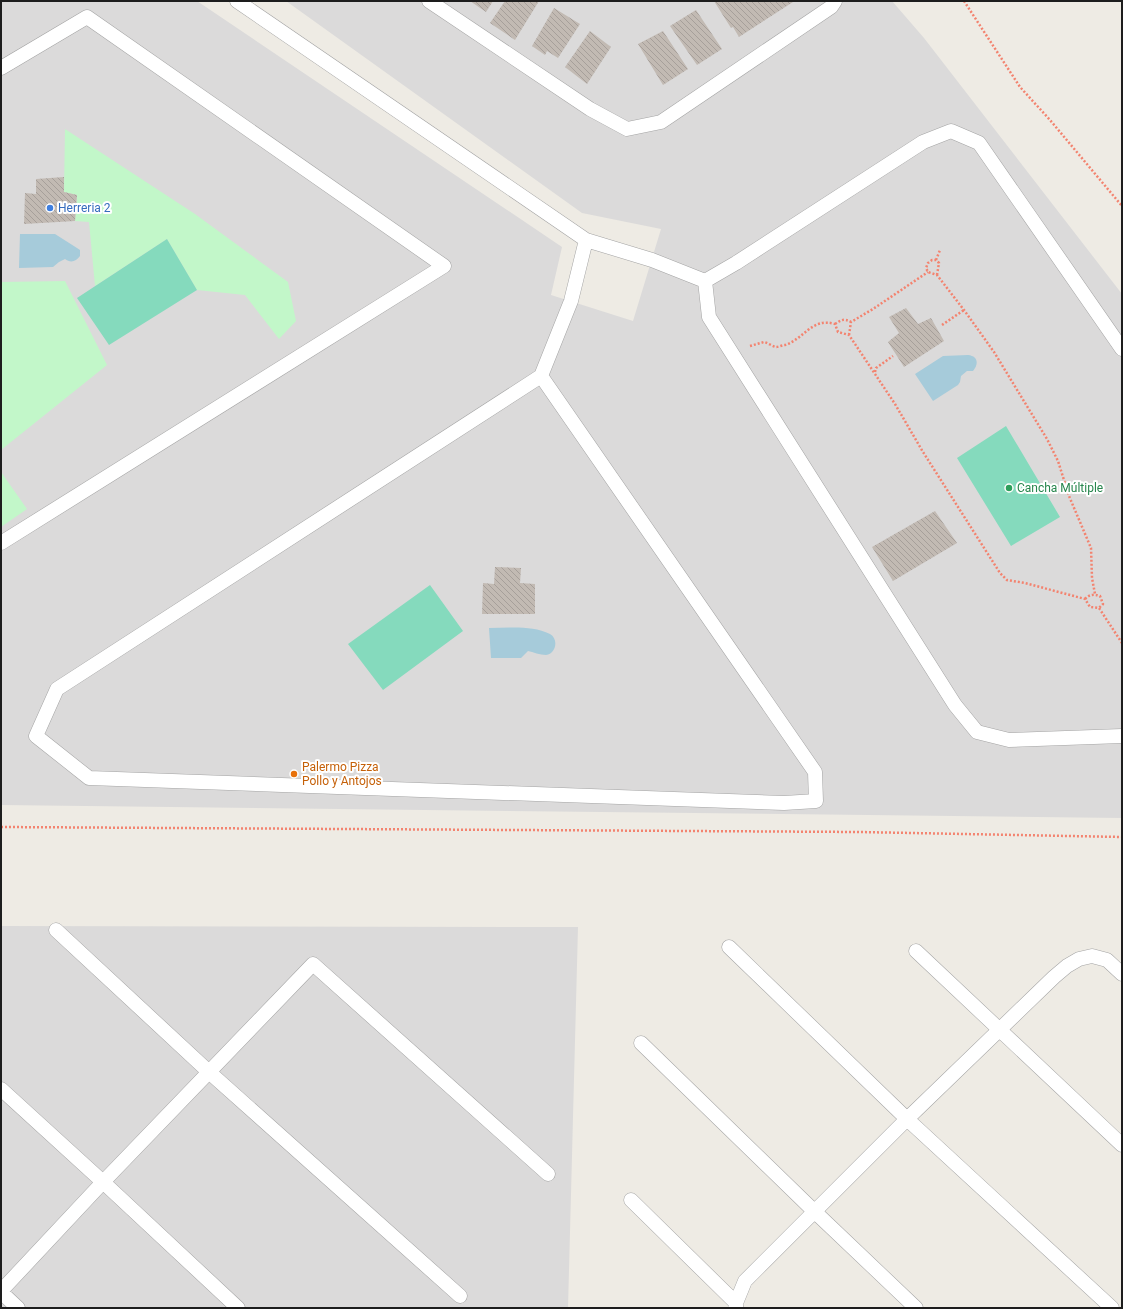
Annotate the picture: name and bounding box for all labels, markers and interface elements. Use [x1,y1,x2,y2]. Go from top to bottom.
place label: Herreria 2 [58,201,111,215]
marker: Herreria 2 [45,203,55,213]
place label: Cancha Múltiple [1017,481,1103,495]
marker: Cancha Múltiple [1004,483,1014,493]
place label: Palermo Pizza Pollo y Antojos [302,760,382,788]
marker: Palermo Pizza Pollo y Antojos [289,769,299,779]

